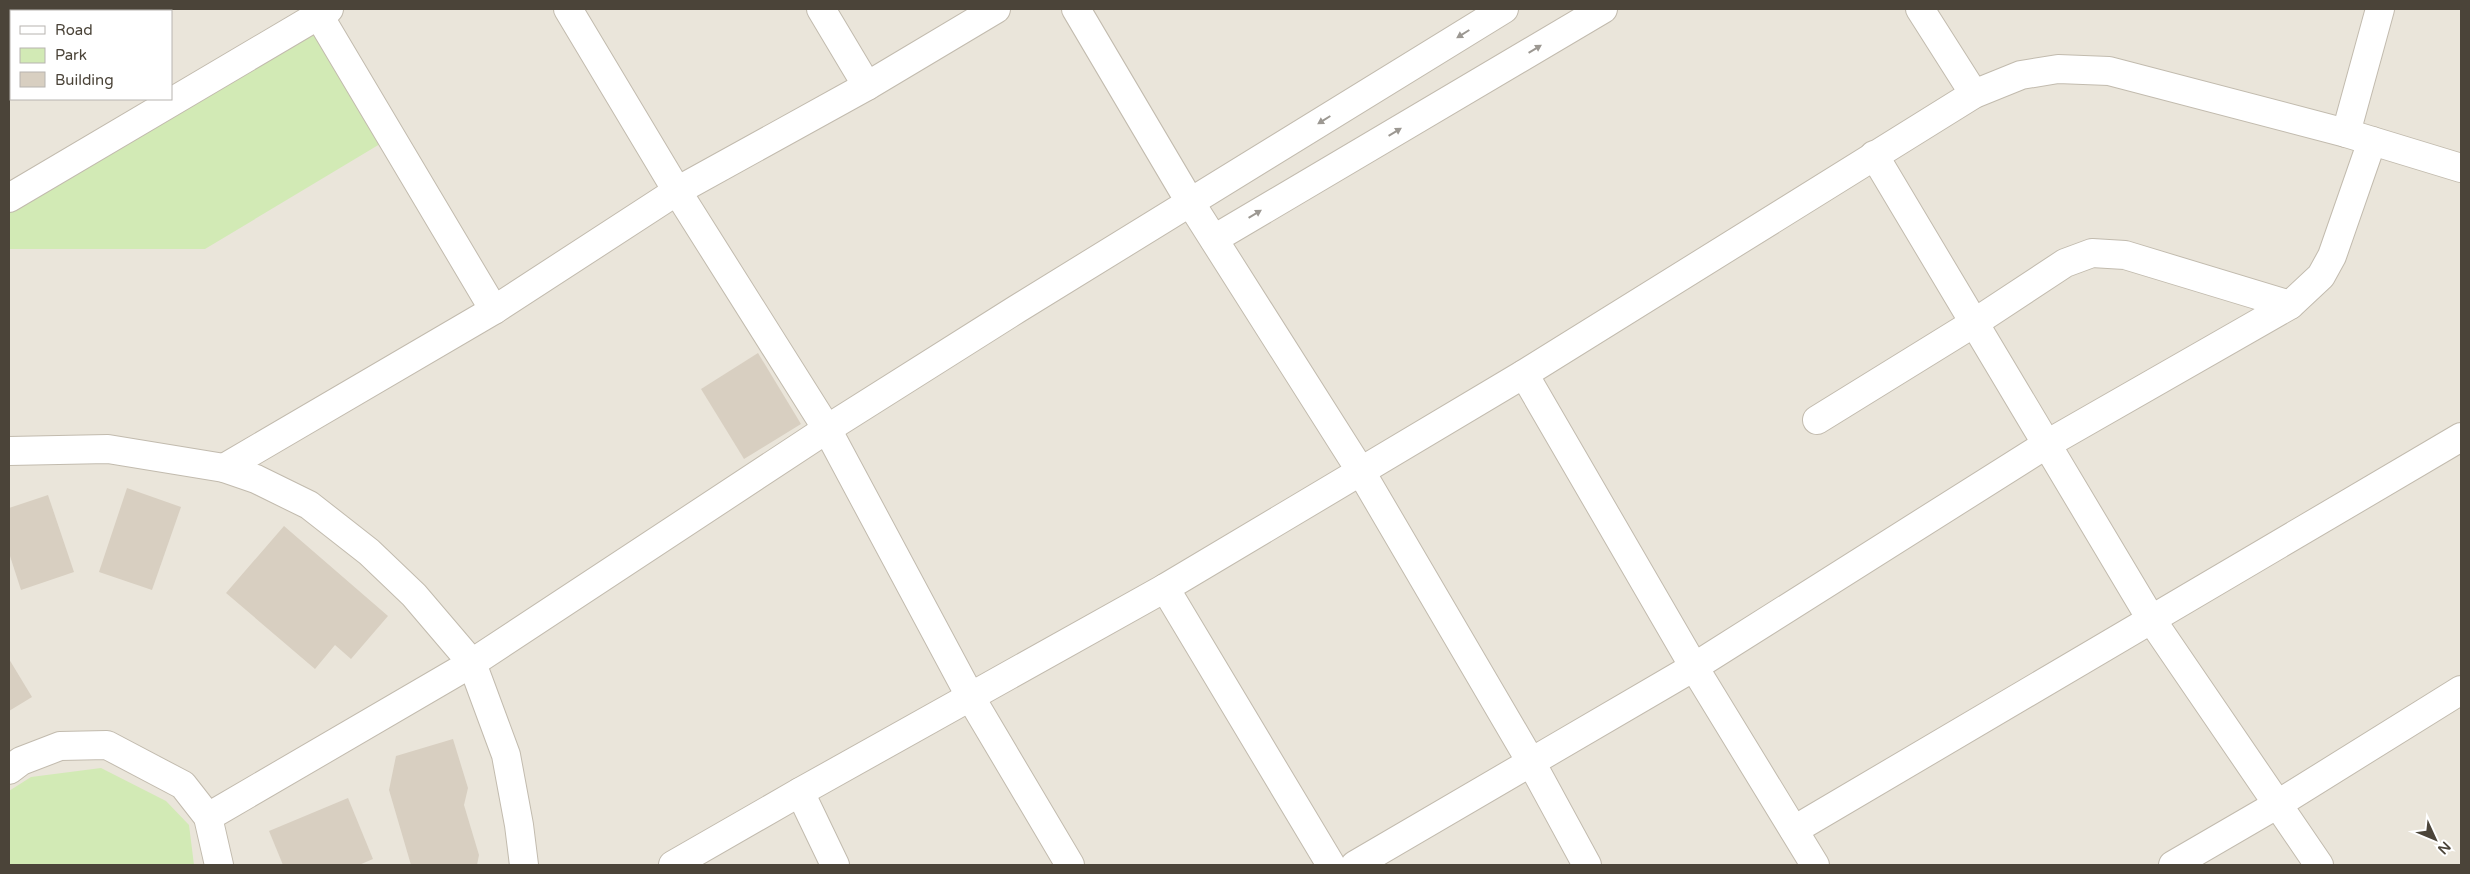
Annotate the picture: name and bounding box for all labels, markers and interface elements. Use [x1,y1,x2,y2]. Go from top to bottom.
legend [10,10,172,100]
text: Road [55,21,93,39]
one-way arrow [1456,30,1469,39]
one-way arrow [1529,44,1542,53]
text: Park [55,46,87,64]
text: Building [55,71,114,89]
one-way arrow [1318,115,1331,124]
one-way arrow [1389,127,1402,136]
one-way arrow [1249,210,1262,219]
north arrow [2410,814,2460,864]
text: N [2434,838,2454,858]

